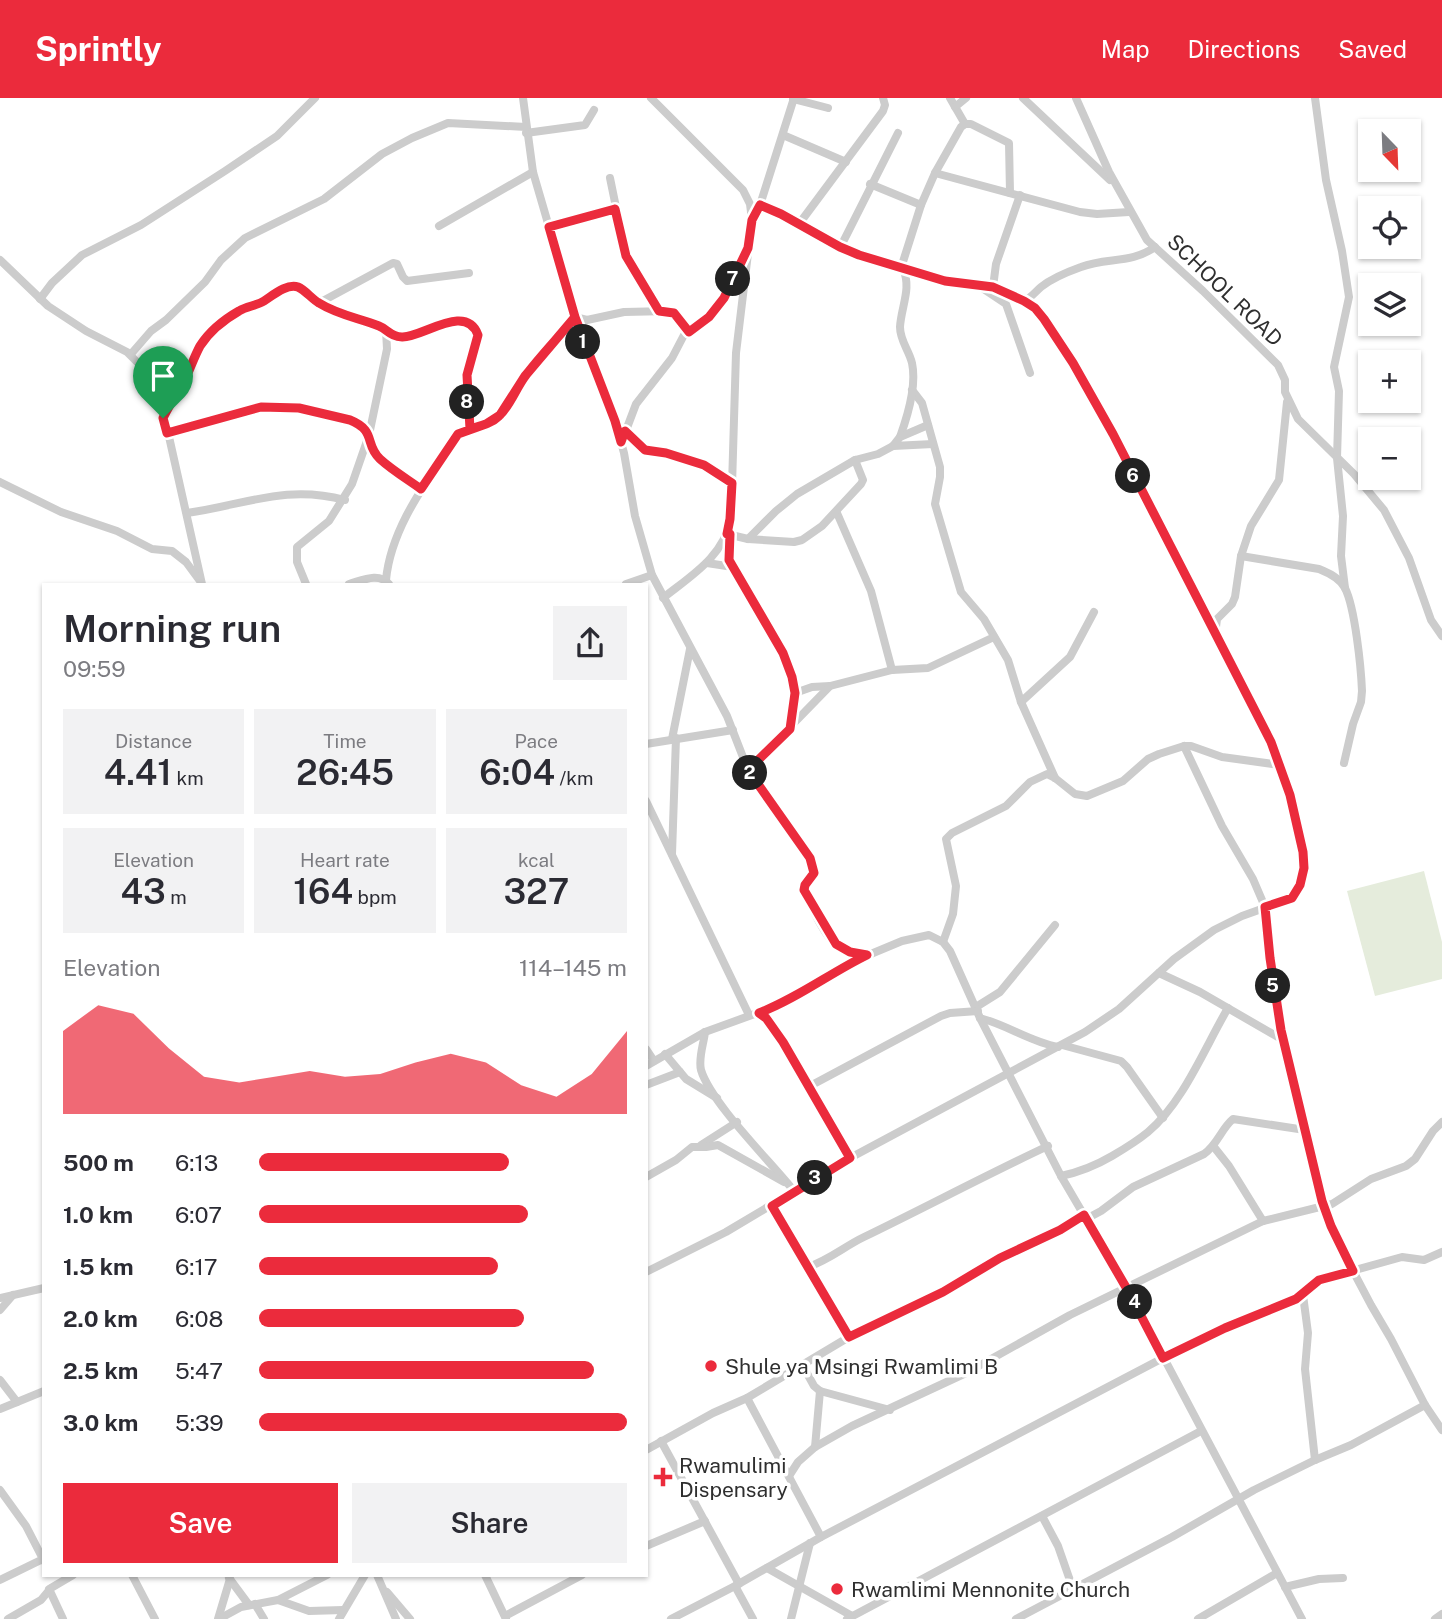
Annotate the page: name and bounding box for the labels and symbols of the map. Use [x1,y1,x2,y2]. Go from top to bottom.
north arrow [1358,119,1421,182]
street label: SCHOOL ROAD [1162,229,1288,351]
pin: 7 [716,262,750,296]
pin: 1 [566,324,600,360]
pin [133,346,193,418]
pin: 8 [449,384,484,420]
pin: 6 [1116,458,1150,494]
pin: 2 [732,756,768,790]
pin: 5 [1256,968,1290,1004]
pin: 3 [798,1160,832,1196]
pin: 4 [1118,1284,1152,1320]
place label: Shule ya Msingi Rwamlimi B [725,1354,998,1379]
marker: Shule ya Msingi Rwamlimi B [703,1358,719,1374]
place label: Rwamulimi Dispensary [679,1453,788,1502]
marker: Rwamulimi Dispensary [653,1467,673,1487]
place label: Rwamlimi Mennonite Church [851,1577,1130,1602]
marker: Rwamlimi Mennonite Church [829,1581,845,1597]

